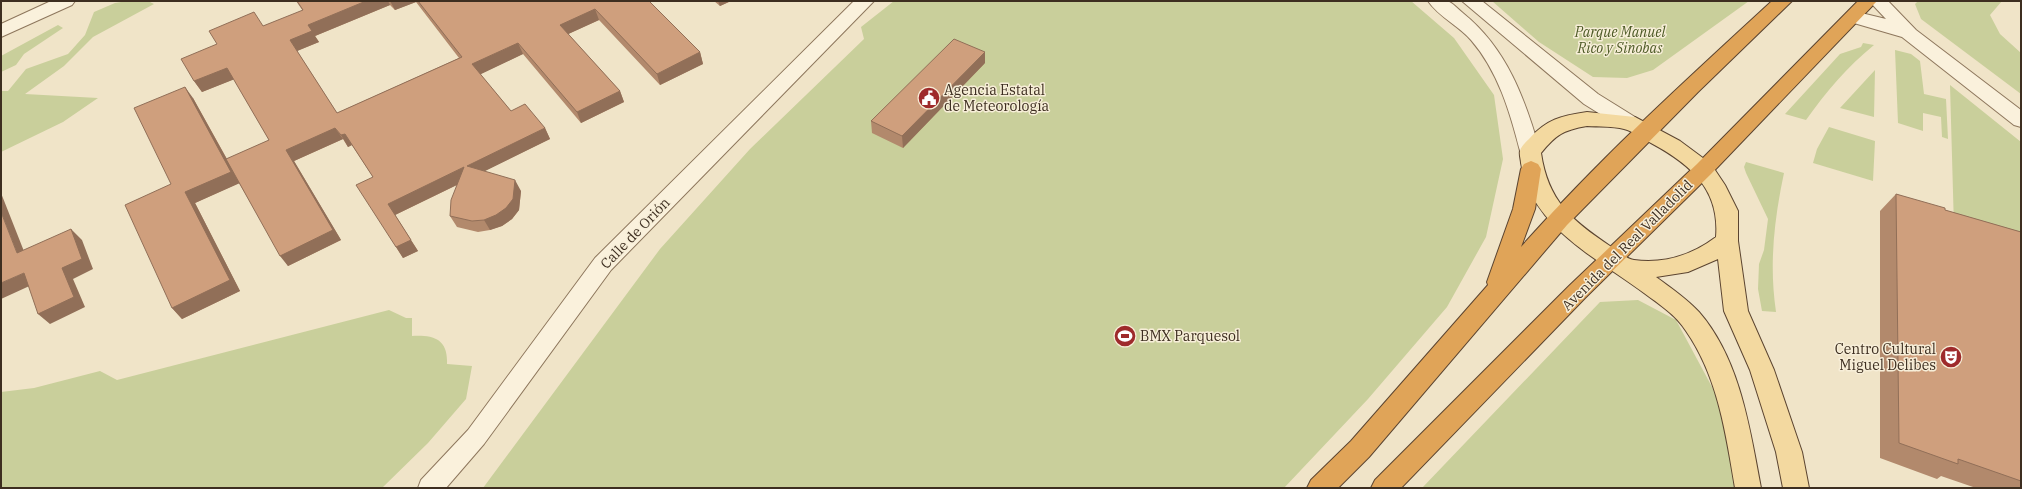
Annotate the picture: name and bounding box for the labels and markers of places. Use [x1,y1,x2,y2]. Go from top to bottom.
place label: Agencia Estatal de Meteorología [944,81,1050,115]
public building icon: Agencia Estatal de Meteorología [916,85,942,111]
sports icon: BMX Parquesol [1112,323,1138,349]
place label: BMX Parquesol [1140,327,1240,345]
place label: Centro Cultural Miguel Delibes [1835,340,1936,374]
theatre icon: Centro Cultural Miguel Delibes [1938,344,1964,370]

